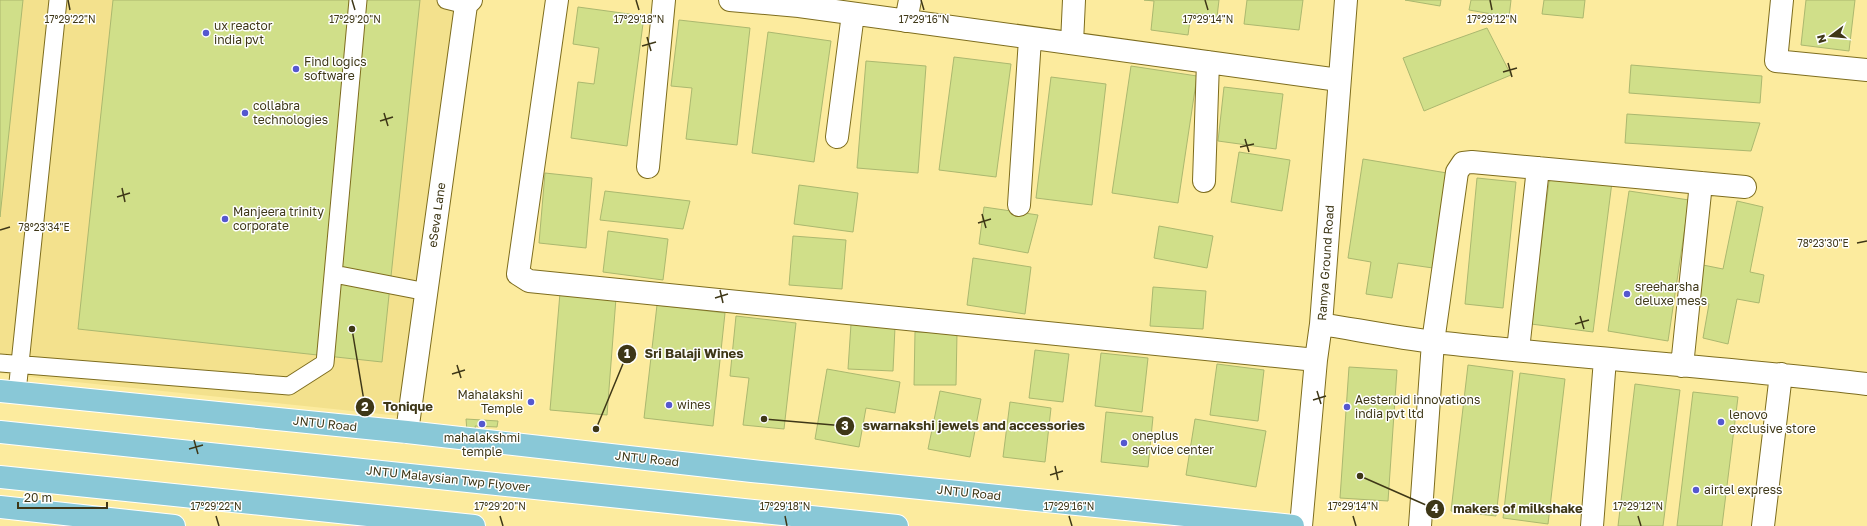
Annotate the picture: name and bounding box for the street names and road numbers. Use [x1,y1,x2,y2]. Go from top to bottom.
street label: eSeva Lane [425,181,449,248]
street label: Ramya Ground Road [1314,205,1337,321]
street label: JNTU Road [292,413,358,434]
street label: JNTU Road [614,448,680,469]
street label: JNTU Malaysian Twp Flyover [365,462,531,495]
street label: JNTU Road [936,482,1002,503]

